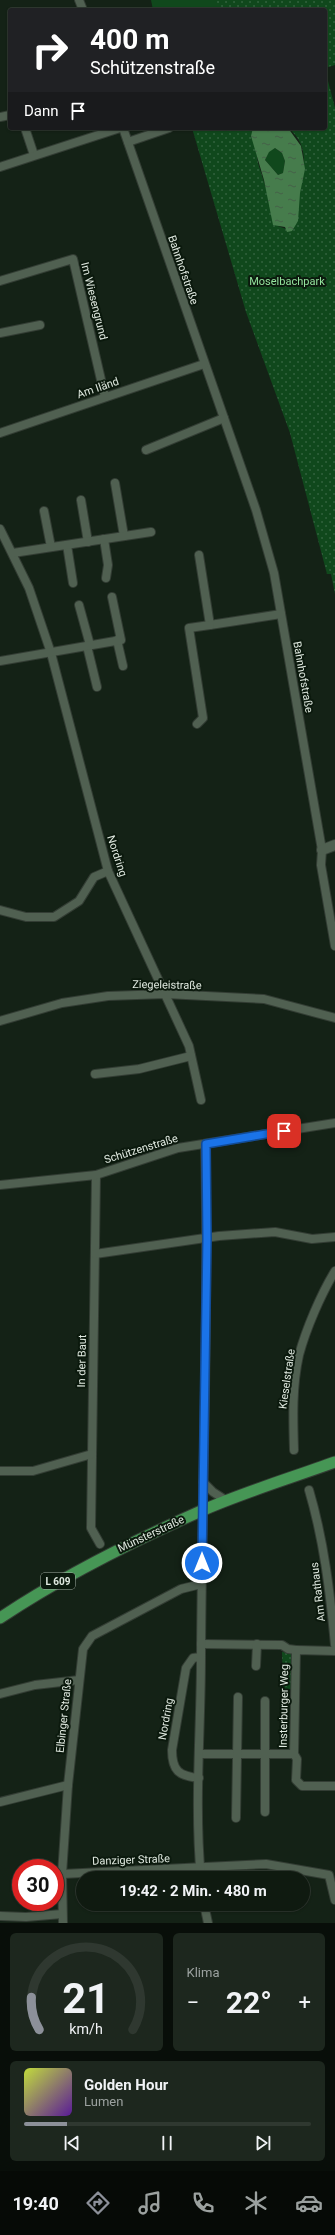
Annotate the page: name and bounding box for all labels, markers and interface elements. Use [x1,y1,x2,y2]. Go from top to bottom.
text: 400 m [90,23,169,56]
icon: right [24,24,76,76]
text: Schützenstraße [90,57,215,78]
icon: arrive [67,100,89,122]
text: Dann [24,102,59,120]
street label: Bahnhofstraße [165,234,201,306]
street label: Im Wiesengrund [78,261,110,341]
park label: Moselbachpark [249,275,325,288]
street label: Am Iländ [75,375,121,401]
street label: Bahnhofstraße [290,640,316,714]
street label: Nordring [104,834,130,878]
street label: Ziegeleistraße [132,978,202,992]
pin [267,1114,301,1148]
icon: arrive [273,1120,295,1142]
street label: Schützenstraße [103,1132,180,1166]
street label: In der Baut [75,1334,89,1388]
street label: Kieselstraße [276,1348,298,1410]
street label: Münsterstraße [116,1513,186,1555]
position arrow [181,1542,223,1584]
street label: Am Rathaus [308,1561,328,1622]
road number: L 609 [41,1573,75,1589]
street label: Insterburger Weg [277,1664,291,1748]
street label: Elbinger Straße [54,1678,74,1754]
street label: Nordring [156,1697,176,1741]
street label: Danziger Straße [92,1852,170,1868]
speed limit sign: 30 [12,1859,64,1911]
text: 19:42 · 2 Min. · 480 m [119,1882,267,1900]
text: Klima [187,1965,219,1980]
text: 21 [62,1974,110,2023]
text: 22° [226,1985,272,2020]
text: − [187,1990,199,2015]
text: + [299,1990,311,2015]
text: km/h [69,2021,103,2037]
text: Golden Hour [84,2076,168,2094]
text: Lumen [84,2094,123,2109]
icon: previous [61,2132,83,2154]
icon: pause [156,2132,178,2154]
icon: next [252,2132,274,2154]
icon: directions [84,2189,112,2217]
icon: music [136,2189,164,2217]
icon: phone [189,2189,217,2217]
icon: climate [242,2189,270,2217]
icon: car [295,2189,323,2217]
text: 19:40 [12,2193,59,2214]

